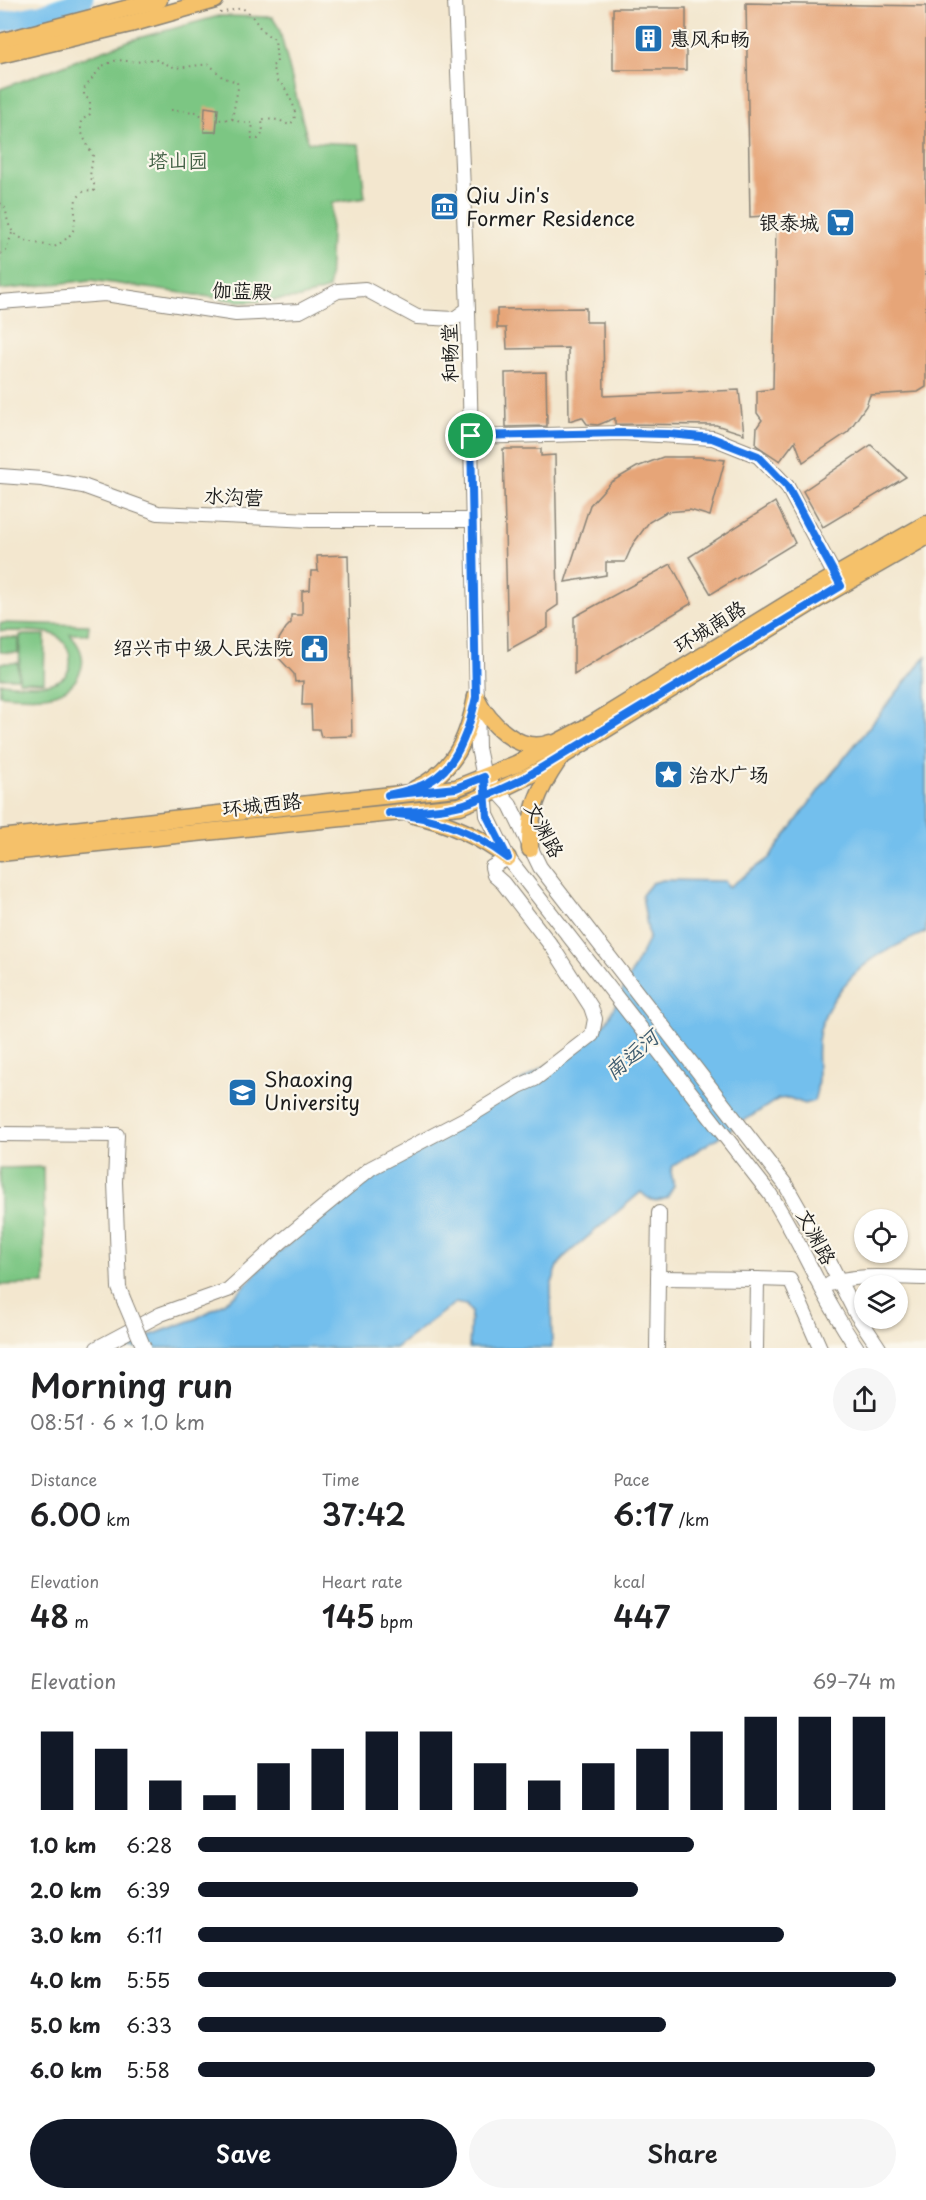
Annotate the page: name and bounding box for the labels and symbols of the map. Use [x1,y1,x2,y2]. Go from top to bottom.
building icon: 惠风和畅 [633,23,665,55]
place label: 惠风和畅 [670,23,750,53]
park label: 塔山园 [148,145,208,175]
place label: Qiu Jin's Former Residence [466,180,635,233]
museum icon: Qiu Jin's Former Residence [429,191,461,223]
place label: 银泰城 [759,207,819,237]
supermarket icon: 银泰城 [824,207,856,239]
street label: 伽蓝殿 [212,274,273,306]
street label: 和畅堂 [433,323,465,383]
pin [445,410,496,461]
street label: 水沟营 [203,479,265,513]
street label: 环城南路 [668,592,752,660]
place label: 绍兴市中级人民法院 [113,632,293,662]
public building icon: 绍兴市中级人民法院 [298,632,330,664]
place icon: 治水广场 [652,759,684,791]
place label: 治水广场 [689,759,769,789]
street label: 环城西路 [221,785,304,823]
street label: 文渊路 [518,796,573,864]
water label: 南运河 [596,1019,667,1086]
place label: Shaoxing University [264,1064,360,1117]
school or university icon: Shaoxing University [227,1076,259,1108]
street label: 文渊路 [790,1203,845,1271]

